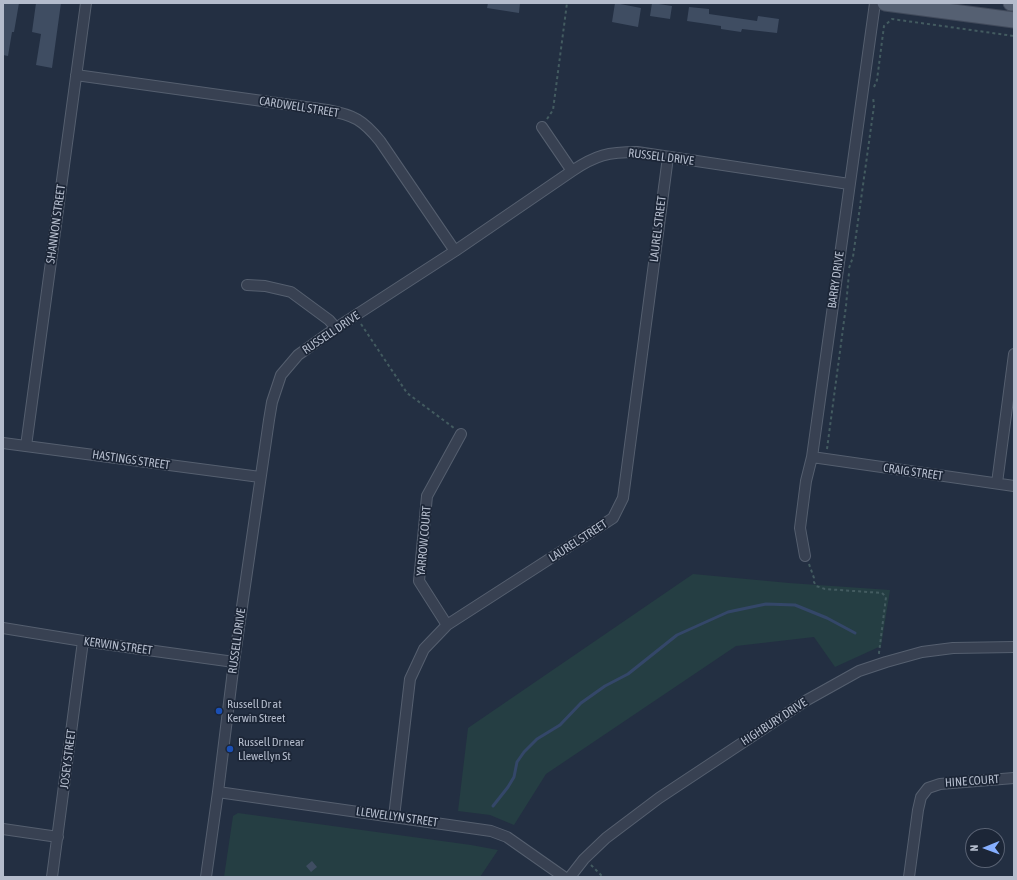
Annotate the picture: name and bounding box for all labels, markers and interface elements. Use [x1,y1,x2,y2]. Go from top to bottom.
street label: CARDWELL STREET [258,94,340,120]
street label: RUSSELL DRIVE [627,146,695,168]
street label: SHANNON STREET [43,184,69,264]
street label: LAUREL STREET [647,195,669,263]
street label: BARRY DRIVE [825,251,847,309]
street label: RUSSELL DRIVE [300,309,362,357]
street label: HASTINGS STREET [91,447,171,473]
street label: CRAIG STREET [882,461,944,483]
street label: YARROW COURT [414,505,434,577]
street label: LAUREL STREET [546,517,610,565]
street label: RUSSELL DRIVE [225,607,249,675]
street label: KERWIN STREET [83,634,153,658]
street label: HIGHBURY DRIVE [738,695,810,749]
place label: Russell Dr at Kerwin Street [227,697,285,725]
marker: Russell Dr at Kerwin Street [214,706,224,716]
street label: JOSEY STREET [57,728,79,790]
place label: Russell Dr near Llewellyn St [238,735,304,763]
marker: Russell Dr near Llewellyn St [225,744,235,754]
street label: HINE COURT [944,772,1000,790]
street label: LLEWELLYN STREET [355,804,439,830]
north arrow [965,828,1005,868]
text: N [968,845,980,852]

